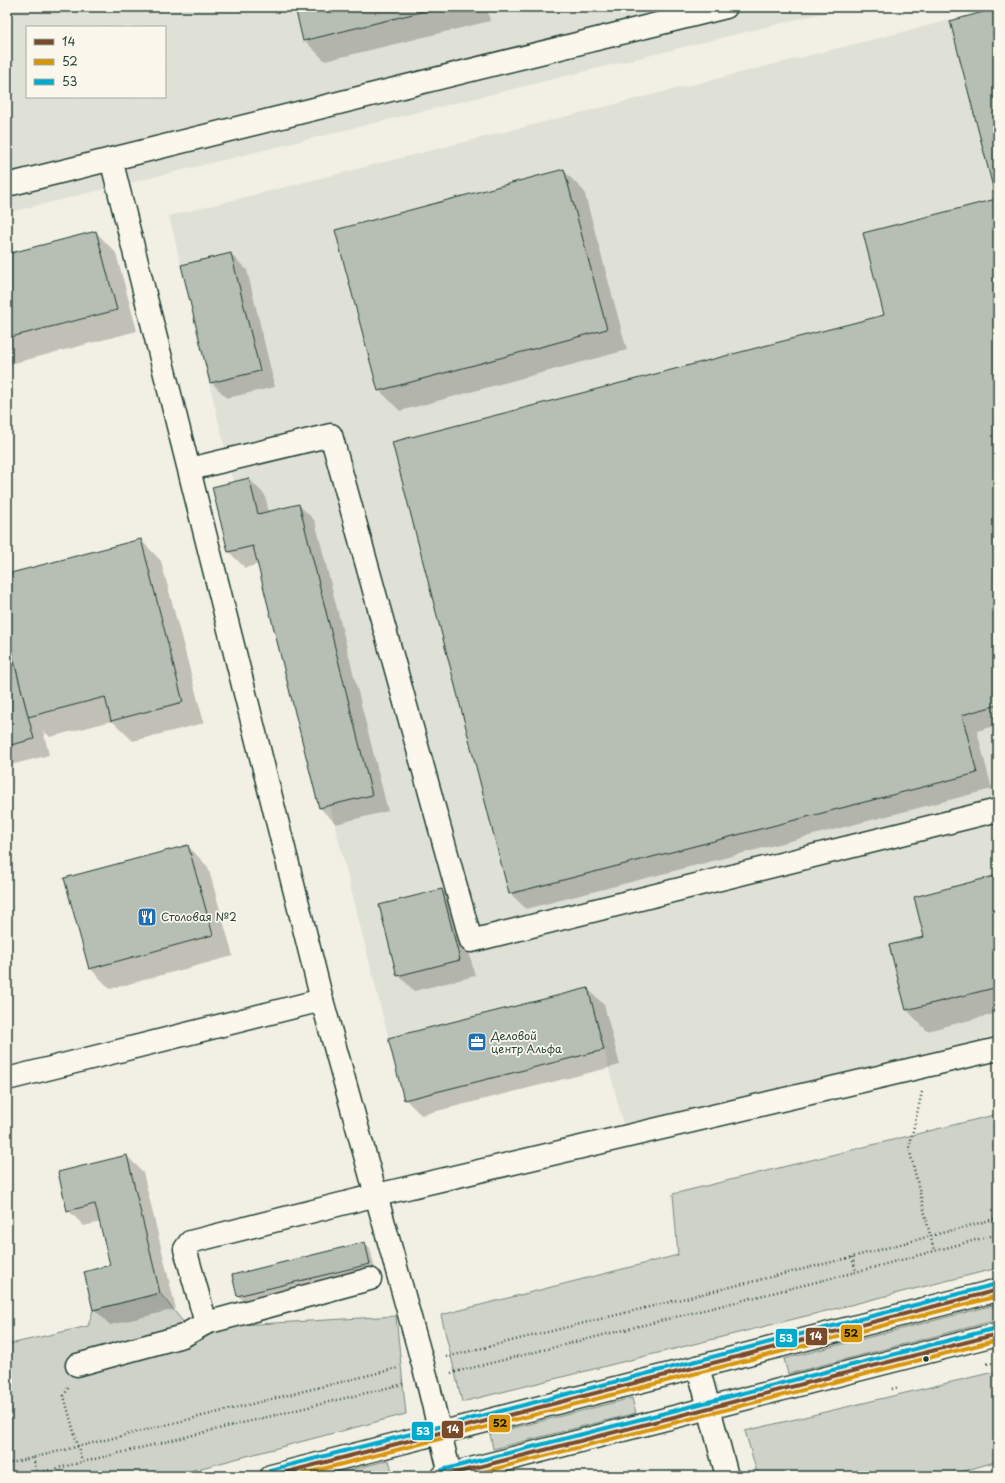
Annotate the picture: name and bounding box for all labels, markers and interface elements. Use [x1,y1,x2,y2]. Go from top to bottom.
legend [26,26,166,98]
text: 14 [62,32,75,50]
text: 52 [62,52,78,70]
text: 53 [62,72,78,90]
restaurant icon: Столовая №2 [136,906,158,928]
place label: Столовая №2 [161,908,237,925]
place label: Деловой центр Альфа [490,1027,562,1057]
office icon: Деловой центр Альфа [466,1031,488,1053]
line badge: 52 [840,1324,863,1343]
text: 52 [844,1324,858,1341]
line badge: 14 [805,1327,828,1346]
text: 14 [810,1327,823,1344]
line badge: 53 [775,1328,798,1348]
text: 53 [779,1329,793,1346]
unlabelled marker [921,1354,931,1364]
line badge: 52 [488,1414,511,1433]
text: 52 [493,1414,507,1431]
line badge: 14 [441,1420,464,1439]
text: 14 [447,1420,460,1437]
line badge: 53 [411,1421,434,1441]
text: 53 [416,1422,430,1439]

